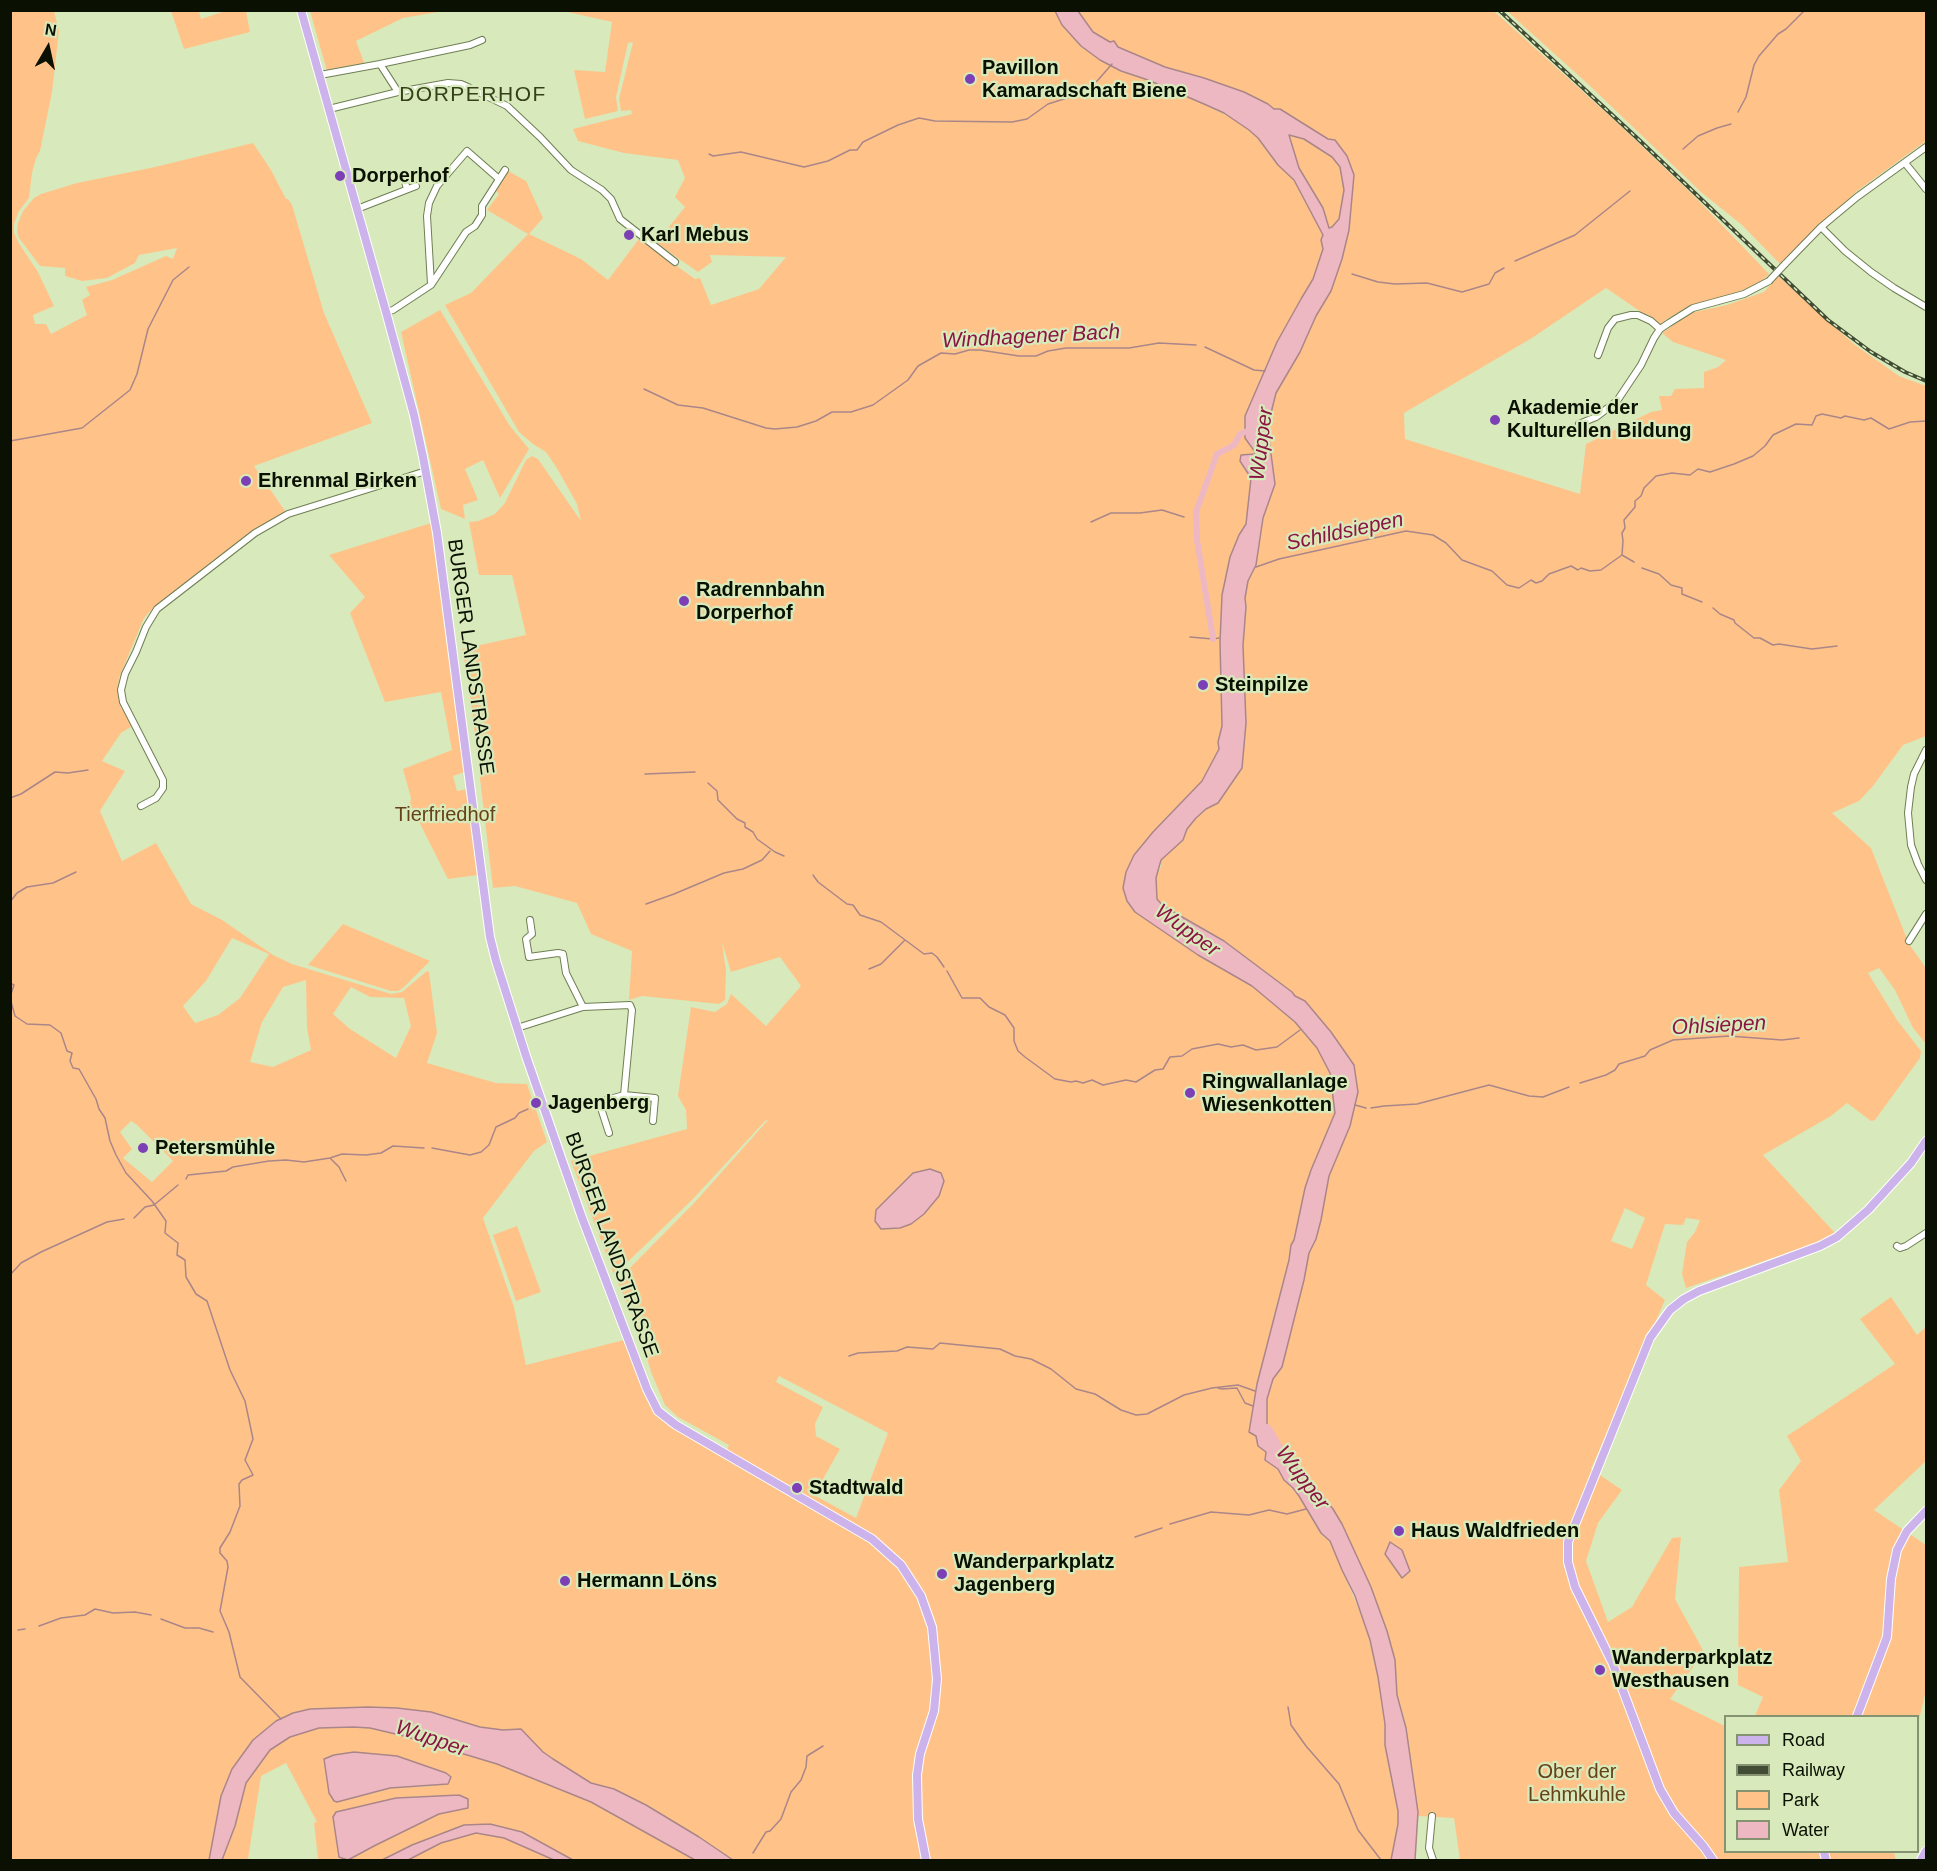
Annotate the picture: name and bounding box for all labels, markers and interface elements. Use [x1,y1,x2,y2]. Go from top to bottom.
north arrow [18,18,78,78]
text: N [44,20,58,39]
place label: Pavillon Kamaradschaft Biene [982,56,1187,103]
marker: Pavillon Kamaradschaft Biene [963,72,977,86]
district label: DORPERHOF [399,82,547,108]
place label: Dorperhof [352,164,449,188]
marker: Dorperhof [333,169,347,183]
place label: Karl Mebus [641,223,749,247]
marker: Karl Mebus [622,228,636,242]
water label: Windhagener Bach [941,320,1121,354]
place label: Akademie der Kulturellen Bildung [1507,396,1691,443]
water label: Wupper [1245,406,1279,482]
marker: Akademie der Kulturellen Bildung [1488,413,1502,427]
place label: Ehrenmal Birken [258,469,417,493]
marker: Ehrenmal Birken [239,474,253,488]
water label: Schildsiepen [1284,507,1406,557]
street label: BURGER LANDSTRASSE [442,538,498,776]
place label: Radrennbahn Dorperhof [696,578,825,625]
marker: Radrennbahn Dorperhof [677,594,691,608]
place label: Steinpilze [1215,673,1308,697]
marker: Steinpilze [1196,678,1210,692]
park label: Tierfriedhof [395,803,495,827]
water label: Wupper [1150,899,1224,963]
water label: Ohlsiepen [1671,1011,1767,1041]
place label: Ringwallanlage Wiesenkotten [1202,1070,1348,1117]
marker: Ringwallanlage Wiesenkotten [1183,1086,1197,1100]
place label: Jagenberg [548,1091,649,1115]
marker: Jagenberg [529,1096,543,1110]
street label: BURGER LANDSTRASSE [559,1129,663,1361]
place label: Petersmühle [155,1136,275,1160]
marker: Petersmühle [136,1141,150,1155]
water label: Wupper [1270,1441,1334,1515]
place label: Stadtwald [809,1476,903,1500]
marker: Stadtwald [790,1481,804,1495]
place label: Haus Waldfrieden [1411,1519,1579,1543]
marker: Haus Waldfrieden [1392,1524,1406,1538]
place label: Wanderparkplatz Jagenberg [954,1550,1114,1597]
marker: Wanderparkplatz Jagenberg [935,1567,949,1581]
place label: Hermann Löns [577,1569,717,1593]
marker: Hermann Löns [558,1574,572,1588]
place label: Wanderparkplatz Westhausen [1612,1646,1772,1693]
marker: Wanderparkplatz Westhausen [1593,1663,1607,1677]
water label: Wupper [392,1715,470,1763]
legend [1724,1715,1919,1853]
text: Road [1782,1730,1825,1750]
park label: Ober der Lehmkuhle [1528,1760,1626,1807]
text: Railway [1782,1760,1845,1780]
text: Park [1782,1790,1819,1810]
text: Water [1782,1820,1829,1840]

